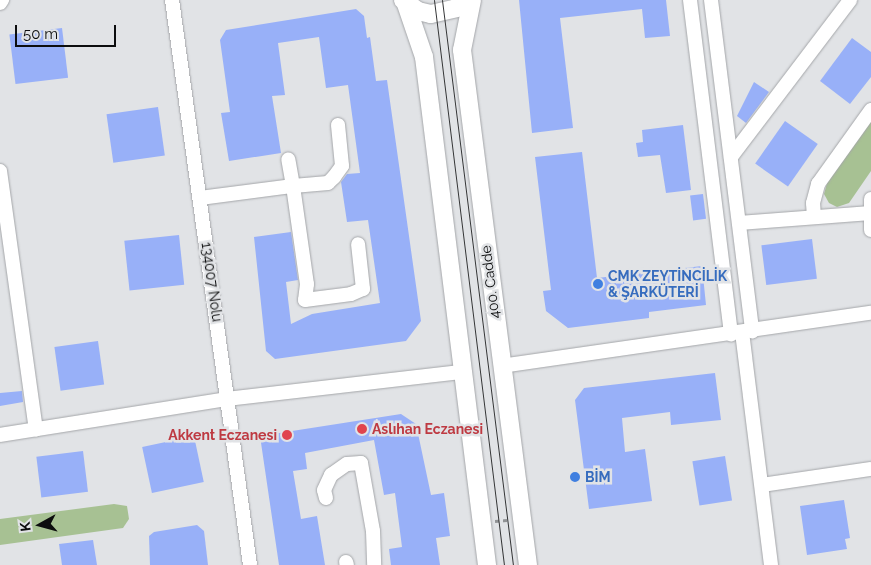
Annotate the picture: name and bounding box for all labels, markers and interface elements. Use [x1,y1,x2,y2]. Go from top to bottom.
scale bar [18,15,119,47]
text: 50 m [23,25,58,43]
street label: 134007 Nolu [198,241,226,323]
street label: 400. Cadde [477,244,503,320]
place label: CMK ZEYTİNCİLİK & ŞARKÜTERİ [608,268,727,300]
marker: CMK ZEYTİNCİLİK & ŞARKÜTERİ [592,278,604,290]
place label: Aslıhan Eczanesi [372,421,483,437]
marker: Aslıhan Eczanesi [356,423,368,435]
place label: Akkent Eczanesi [168,427,277,443]
marker: Akkent Eczanesi [281,429,293,441]
place label: BİM [585,469,611,485]
marker: BİM [569,471,581,483]
north arrow [15,500,65,550]
text: K [17,521,34,532]

